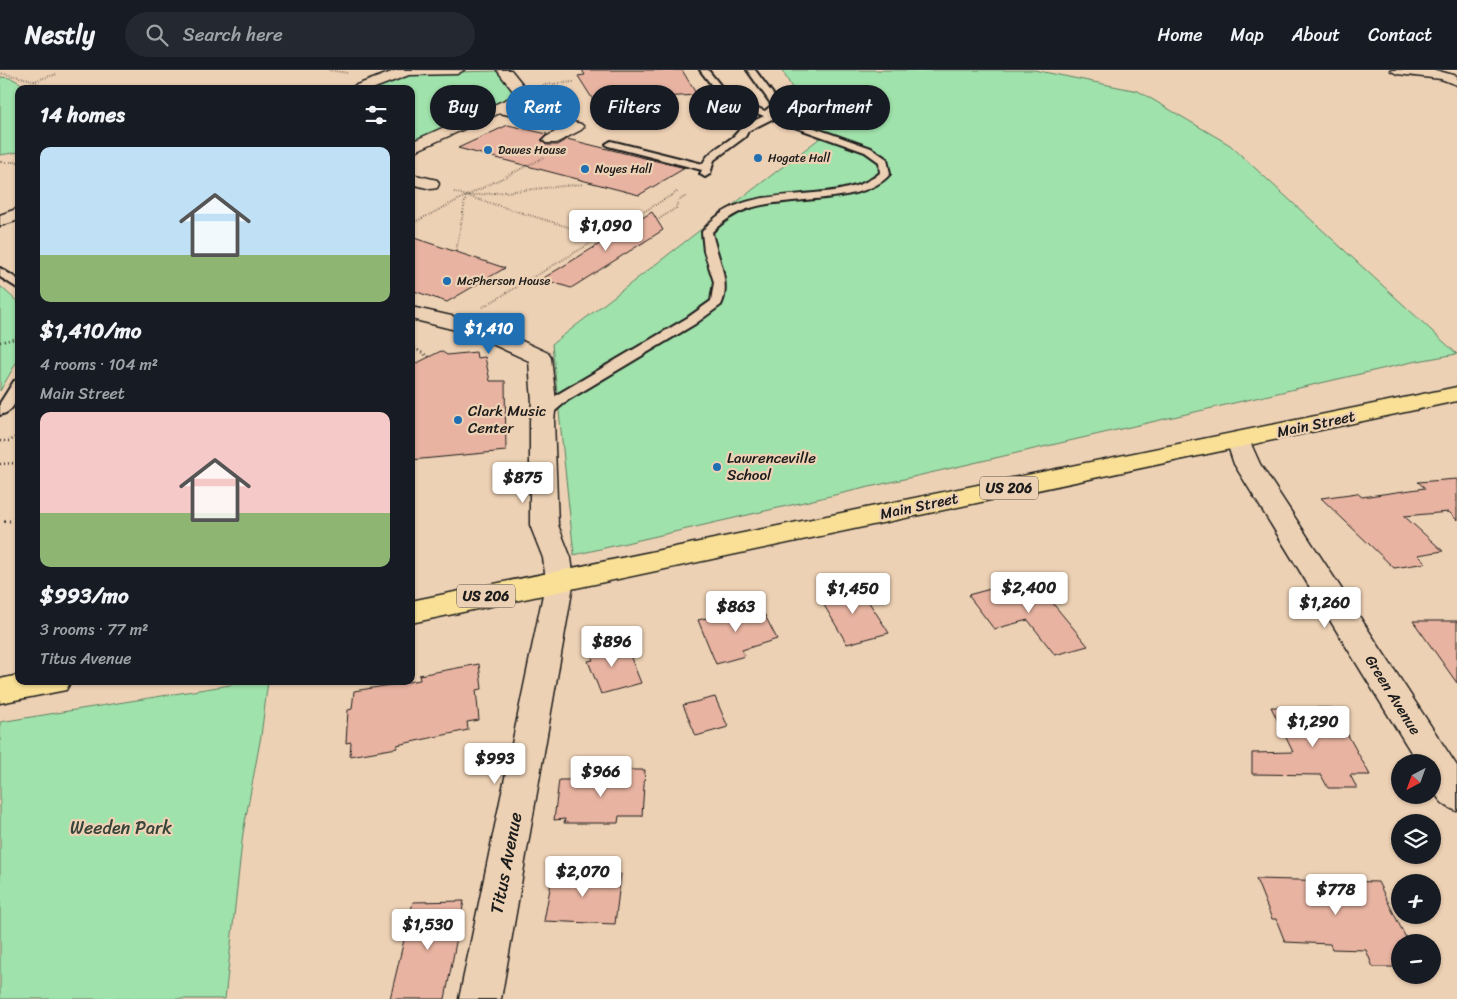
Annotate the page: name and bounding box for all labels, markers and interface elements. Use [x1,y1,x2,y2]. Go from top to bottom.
search box [125,12,475,57]
text: Nestly [25,14,95,56]
text: Search here [183,18,283,51]
text: Home [1158,19,1203,51]
text: Map [1231,19,1264,51]
text: About [1292,19,1340,51]
text: Contact [1368,19,1432,51]
icon: search [143,21,171,49]
chip: Buy [430,85,496,130]
chip: Rent [506,85,580,130]
chip: Filters [590,85,679,130]
chip: New [689,85,759,130]
chip: Apartment [769,85,890,130]
text: 14 homes [40,96,125,134]
icon: filters [362,101,390,129]
place label: Dawes House [498,139,566,161]
marker: Dawes House [482,144,494,156]
place label: Hogate Hall [768,147,831,169]
marker: Hogate Hall [752,152,764,164]
place label: Noyes Hall [595,158,652,180]
marker: Noyes Hall [579,163,591,175]
icon: home [170,180,260,270]
pin: $1,090 [565,210,647,252]
text: $1,090 [580,211,632,240]
place label: McPherson House [457,270,550,292]
marker: McPherson House [441,275,453,287]
text: $1,410/mo [40,312,141,350]
pin: $1,410 [448,312,530,355]
text: $1,410 [465,314,513,343]
text: 4 rooms · 104 m² [40,350,158,379]
text: Main Street [40,379,125,408]
place label: Clark Music Center [468,398,547,441]
street label: Main Street [1274,403,1358,445]
marker: Clark Music Center [452,414,464,426]
icon: home [170,445,260,535]
place label: Lawrenceville School [727,445,816,488]
marker: Lawrenceville School [711,461,723,473]
pin: $875 [493,462,553,504]
text: $875 [503,463,543,492]
road number: US 206 [980,476,1038,499]
street label: Main Street [877,485,961,527]
pin: $1,450 [812,572,894,615]
pin: $2,400 [988,572,1070,614]
text: $2,400 [1002,573,1056,602]
text: $1,450 [827,574,879,603]
text: $993/mo [40,577,129,615]
road number: US 206 [457,584,515,608]
pin: $1,260 [1284,586,1366,629]
text: $1,260 [1300,588,1350,617]
pin: $863 [706,590,766,633]
text: $863 [717,592,755,621]
text: 3 rooms · 77 m² [40,615,148,644]
pin: $896 [582,626,642,668]
text: $896 [592,627,632,656]
text: Titus Avenue [40,644,131,673]
street label: Green Avenue [1358,650,1428,741]
pin: $1,290 [1272,706,1354,748]
text: $1,290 [1287,707,1339,736]
pin: $993 [465,742,525,785]
text: $993 [475,744,515,773]
north arrow [1391,754,1441,804]
map controls [1391,754,1441,984]
pin: $966 [571,756,631,798]
text: $966 [582,757,620,786]
street label: Titus Avenue [480,809,532,917]
park label: Weeden Park [70,812,172,844]
button: layers [1391,814,1441,864]
pin: $2,070 [542,856,624,898]
text: $2,070 [556,857,610,886]
pin: $778 [1306,874,1366,916]
button: + [1391,874,1441,924]
text: $778 [1317,875,1355,904]
pin: $1,530 [387,908,469,951]
text: $1,530 [403,910,453,939]
button: − [1391,934,1441,984]

